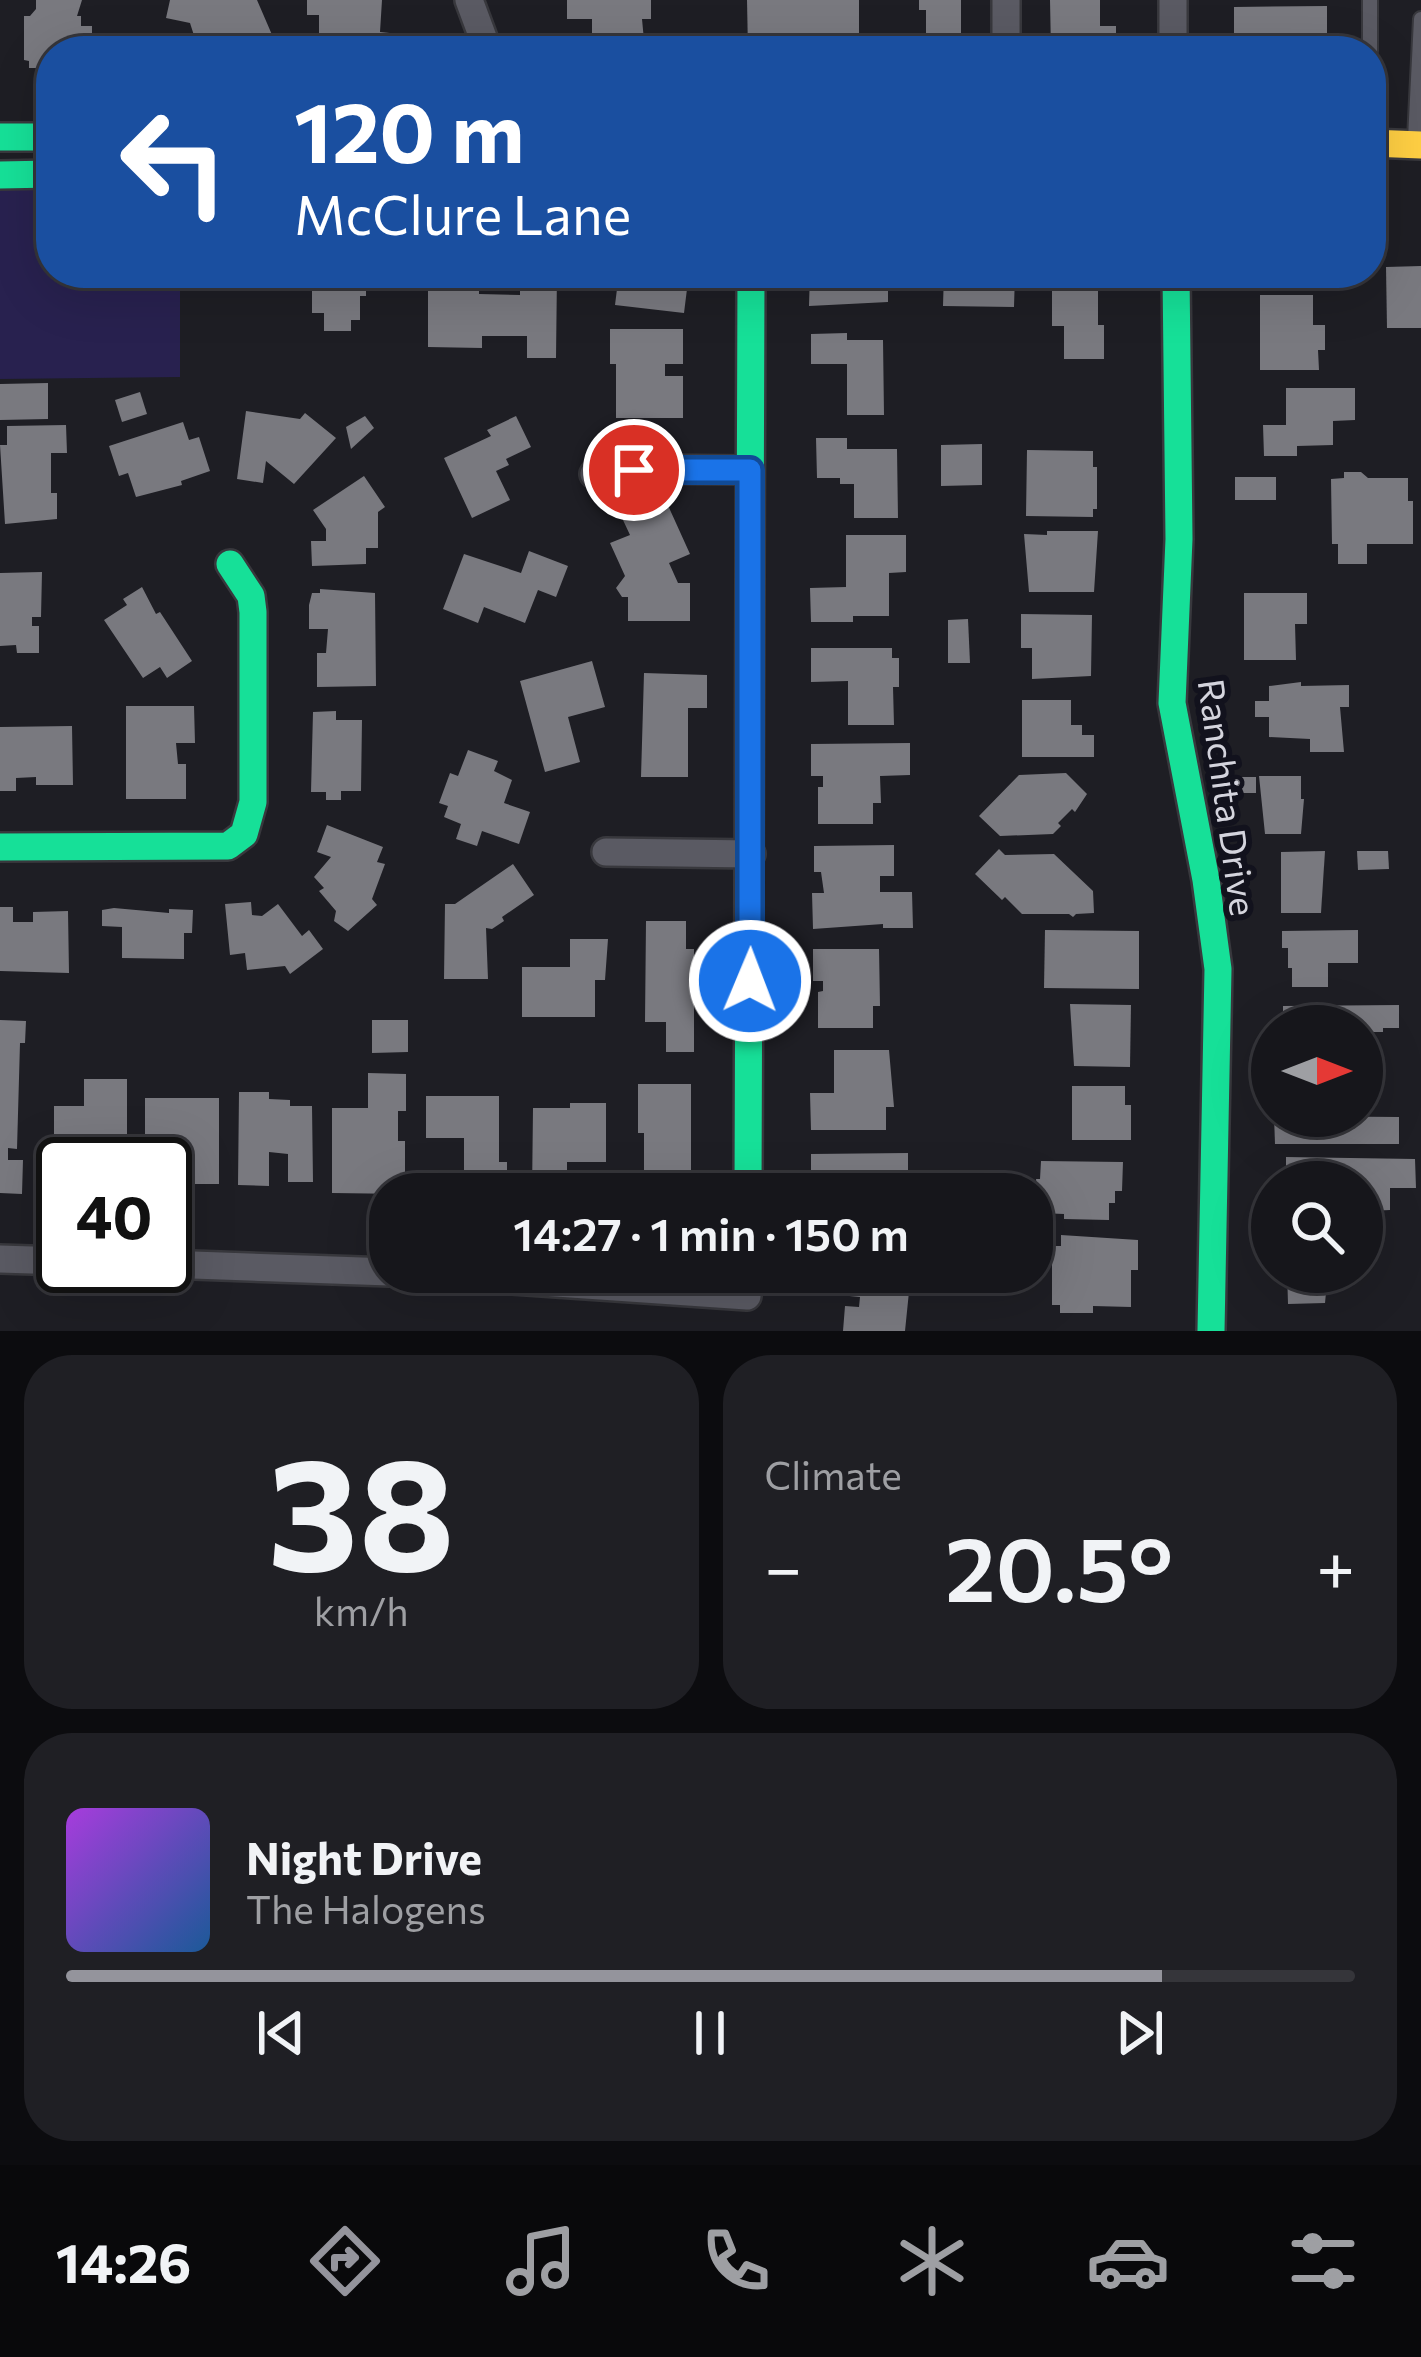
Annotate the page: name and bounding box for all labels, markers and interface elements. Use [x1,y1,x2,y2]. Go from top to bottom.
text: 120 m [294,78,524,180]
icon: left [96,84,252,240]
text: McClure Lane [294,180,631,246]
pin [583,419,685,521]
icon: arrive [601,437,667,503]
street label: Ranchita Drive [1191,676,1267,918]
position arrow [687,918,813,1044]
north arrow [1251,1005,1383,1137]
map controls [1251,1005,1383,1293]
speed limit sign: 40 [36,1137,192,1293]
button: search [1251,1161,1383,1293]
text: 14:27 · 1 min · 150 m [513,1205,909,1260]
text: 38 [268,1412,455,1603]
text: Climate [765,1450,902,1498]
text: 20.5° [945,1510,1173,1621]
text: − [765,1525,802,1606]
text: + [1316,1525,1355,1606]
text: km/h [314,1586,409,1634]
text: Night Drive [246,1829,482,1884]
text: The Halogens [246,1884,486,1932]
icon: previous [248,2000,314,2066]
icon: pause [677,2000,743,2066]
icon: next [1107,2000,1173,2066]
icon: directions [303,2219,387,2303]
icon: music [499,2219,583,2303]
icon: phone [694,2219,778,2303]
icon: climate [890,2219,974,2303]
icon: car [1086,2219,1170,2303]
icon: filters [1281,2219,1365,2303]
text: 14:26 [56,2228,191,2294]

